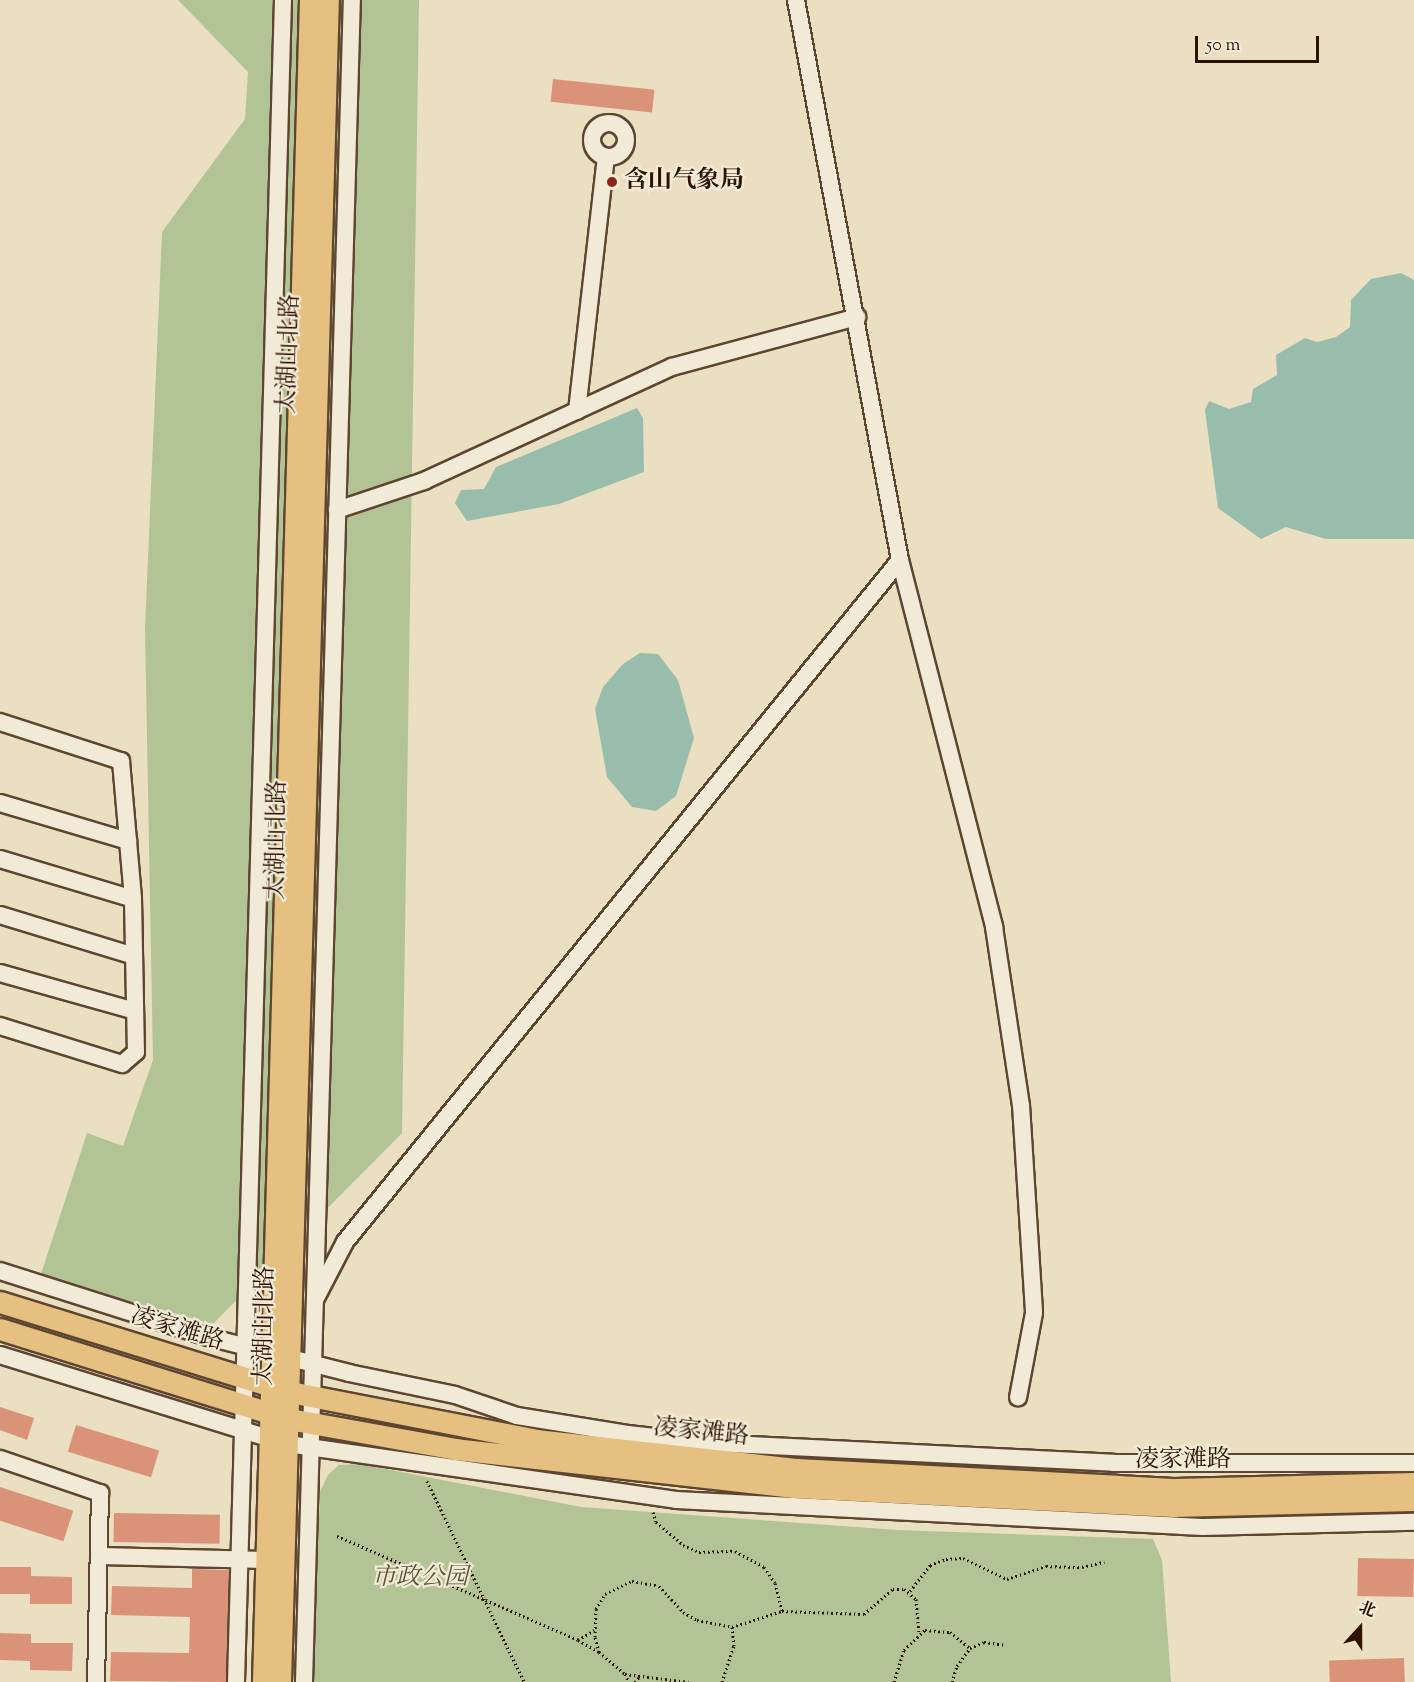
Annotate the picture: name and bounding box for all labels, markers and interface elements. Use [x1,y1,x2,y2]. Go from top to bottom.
scale bar [1198,24,1322,62]
text: 50 m [1206,33,1240,59]
place label: 含山气象局 [624,168,744,196]
marker: 含山气象局 [605,175,619,189]
street label: 太湖山北路 [274,294,306,414]
street label: 太湖山北路 [263,780,293,900]
street label: 太湖山北路 [251,1266,281,1386]
street label: 凌家滩路 [127,1302,227,1358]
street label: 凌家滩路 [652,1414,750,1452]
street label: 凌家滩路 [1135,1447,1231,1475]
park label: 市政公园 [372,1565,468,1593]
text: 北 [1355,1597,1378,1624]
north arrow [1330,1598,1390,1658]

